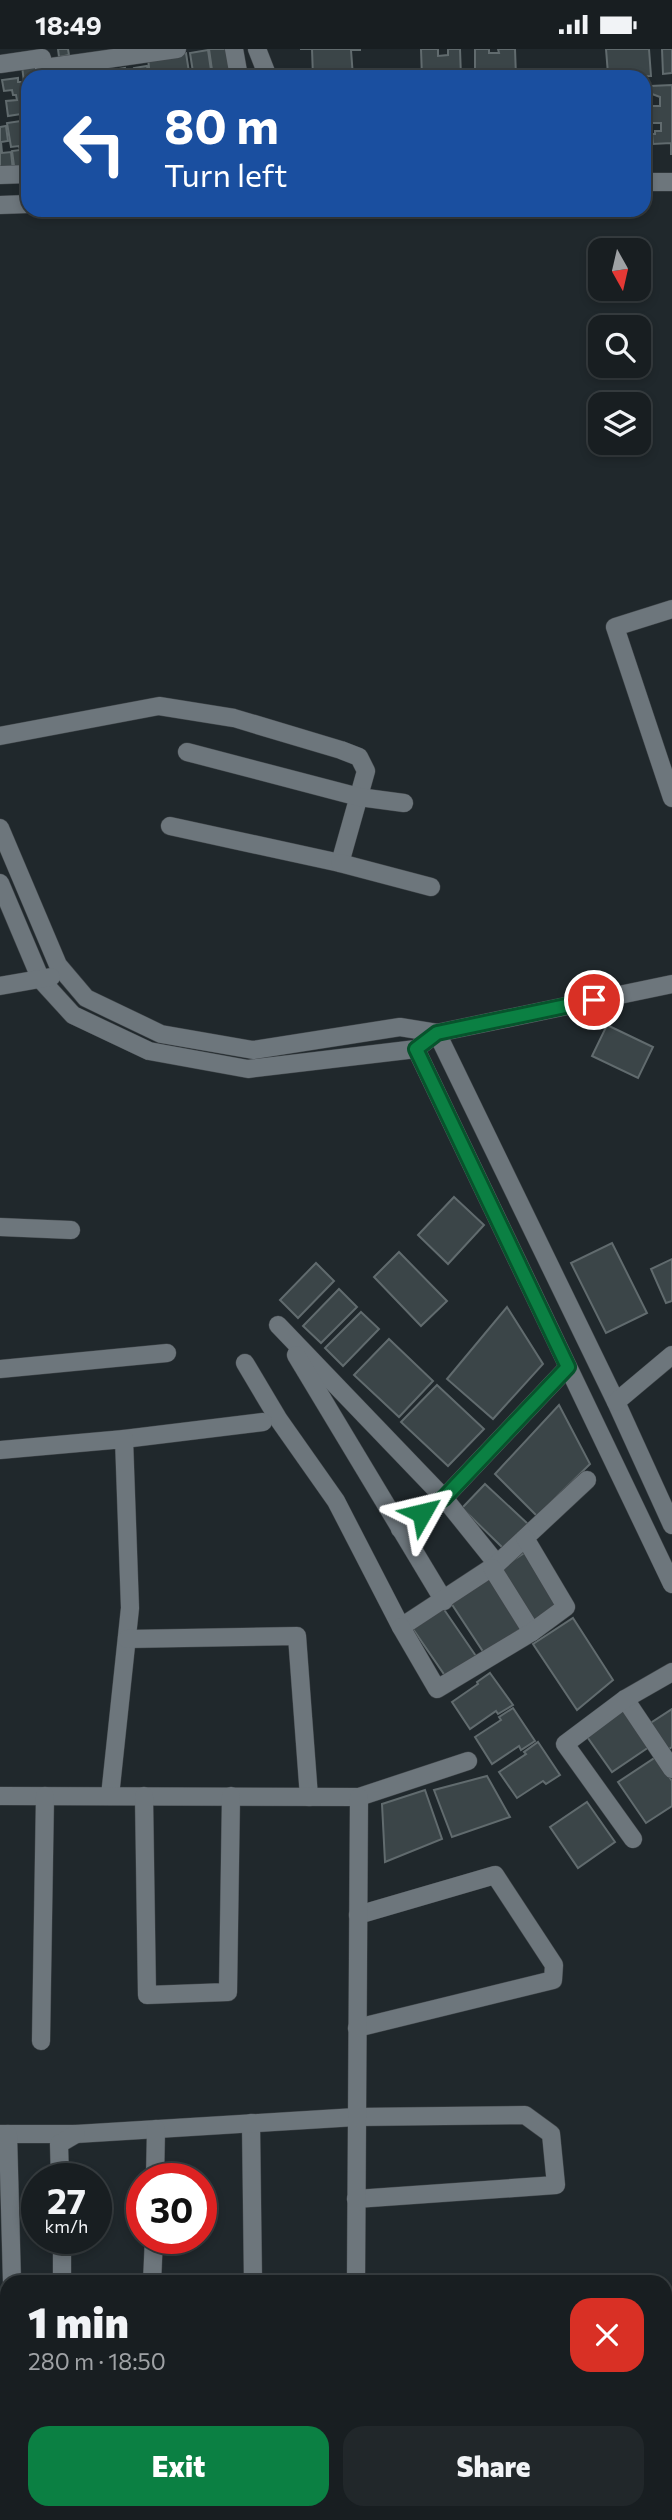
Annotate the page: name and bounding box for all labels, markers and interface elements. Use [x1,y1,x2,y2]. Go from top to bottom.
text: 18:49 [35,9,102,40]
text: 80 m [164,94,279,154]
icon: left [49,98,140,189]
text: Turn left [164,154,288,194]
north arrow [588,238,651,301]
map controls [588,238,651,455]
button: search [588,315,651,378]
button: layers [588,392,651,455]
pin [564,970,624,1030]
icon: arrive [575,981,613,1019]
position arrow [385,1476,459,1550]
speed limit sign: 30 [126,2163,217,2254]
text: 27 [47,2178,86,2221]
text: km/h [45,2215,88,2237]
text: 1 min [28,2295,129,2347]
button: close [570,2298,644,2372]
text: 280 m · 18:50 [28,2347,166,2375]
button: Exit [28,2426,329,2506]
button: Share [343,2426,644,2506]

